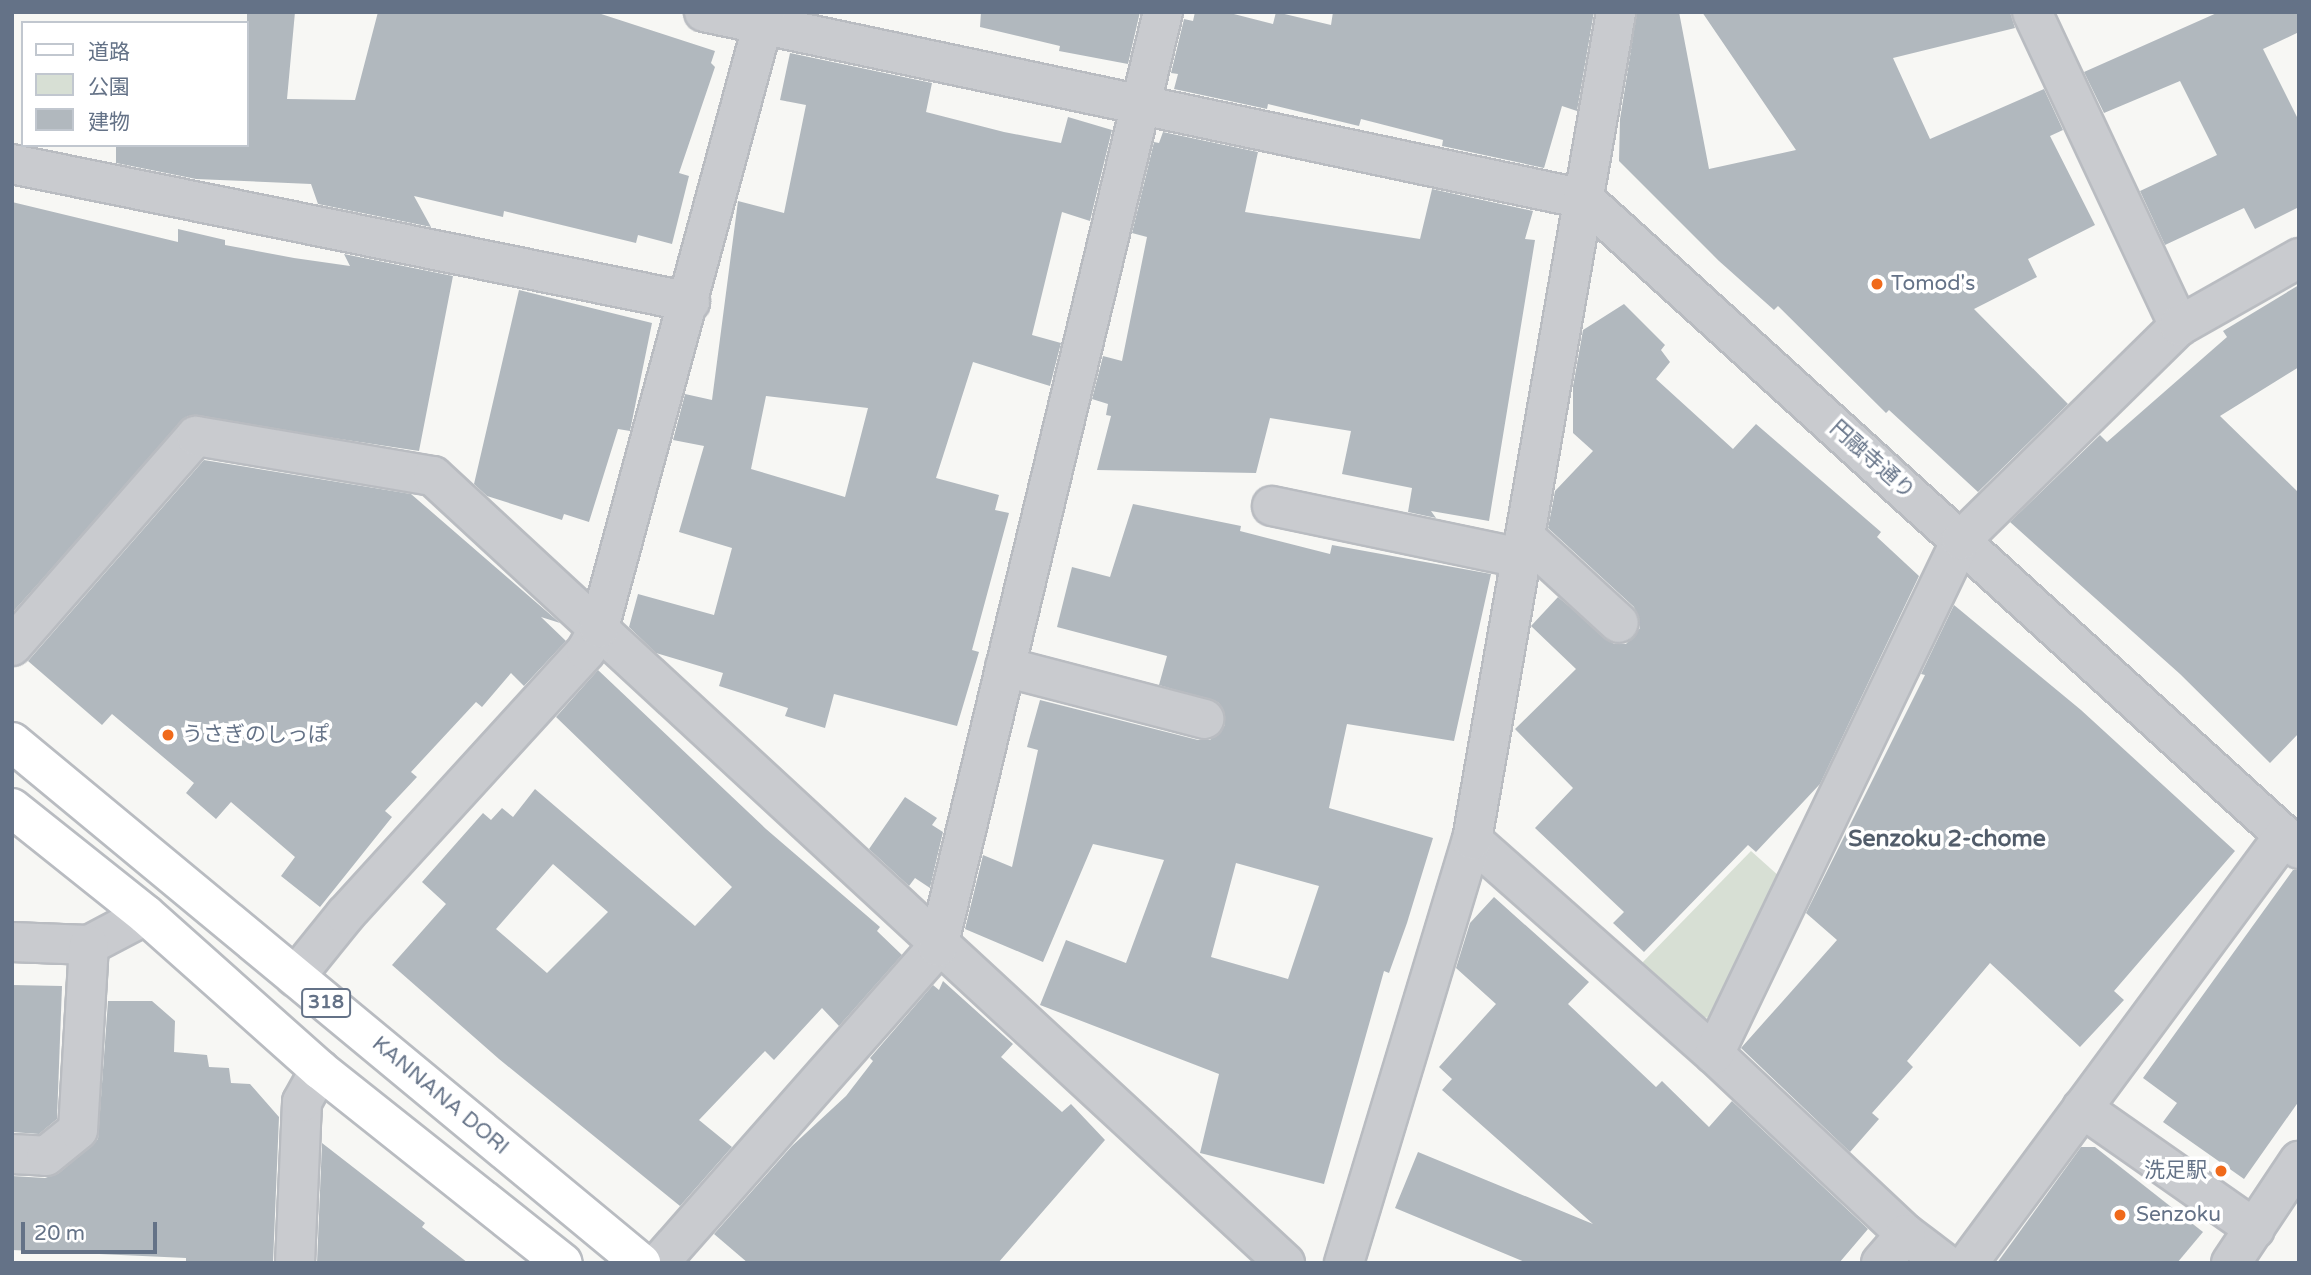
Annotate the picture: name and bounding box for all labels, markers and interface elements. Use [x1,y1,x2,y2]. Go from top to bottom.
legend [21,21,248,147]
text: 道路 [88,40,130,65]
text: 公園 [88,75,130,100]
text: 建物 [88,110,130,135]
place label: Tomod's [1891,271,1975,297]
marker: Tomod's [1869,276,1885,292]
street label: 円融寺通り [1825,416,1919,504]
place label: うさぎのしっぽ [182,722,329,748]
marker: うさぎのしっぽ [160,727,176,743]
district label: Senzoku 2-chome [1848,825,2046,853]
road number: 318 [300,987,352,1018]
street label: KANNANA DORI [367,1032,513,1160]
place label: 洗足駅 [2144,1158,2207,1184]
marker: 洗足駅 [2213,1163,2229,1179]
place label: Senzoku [2136,1202,2221,1228]
marker: Senzoku [2110,1205,2130,1225]
scale bar [24,1208,161,1252]
text: 20 m [34,1221,85,1246]

